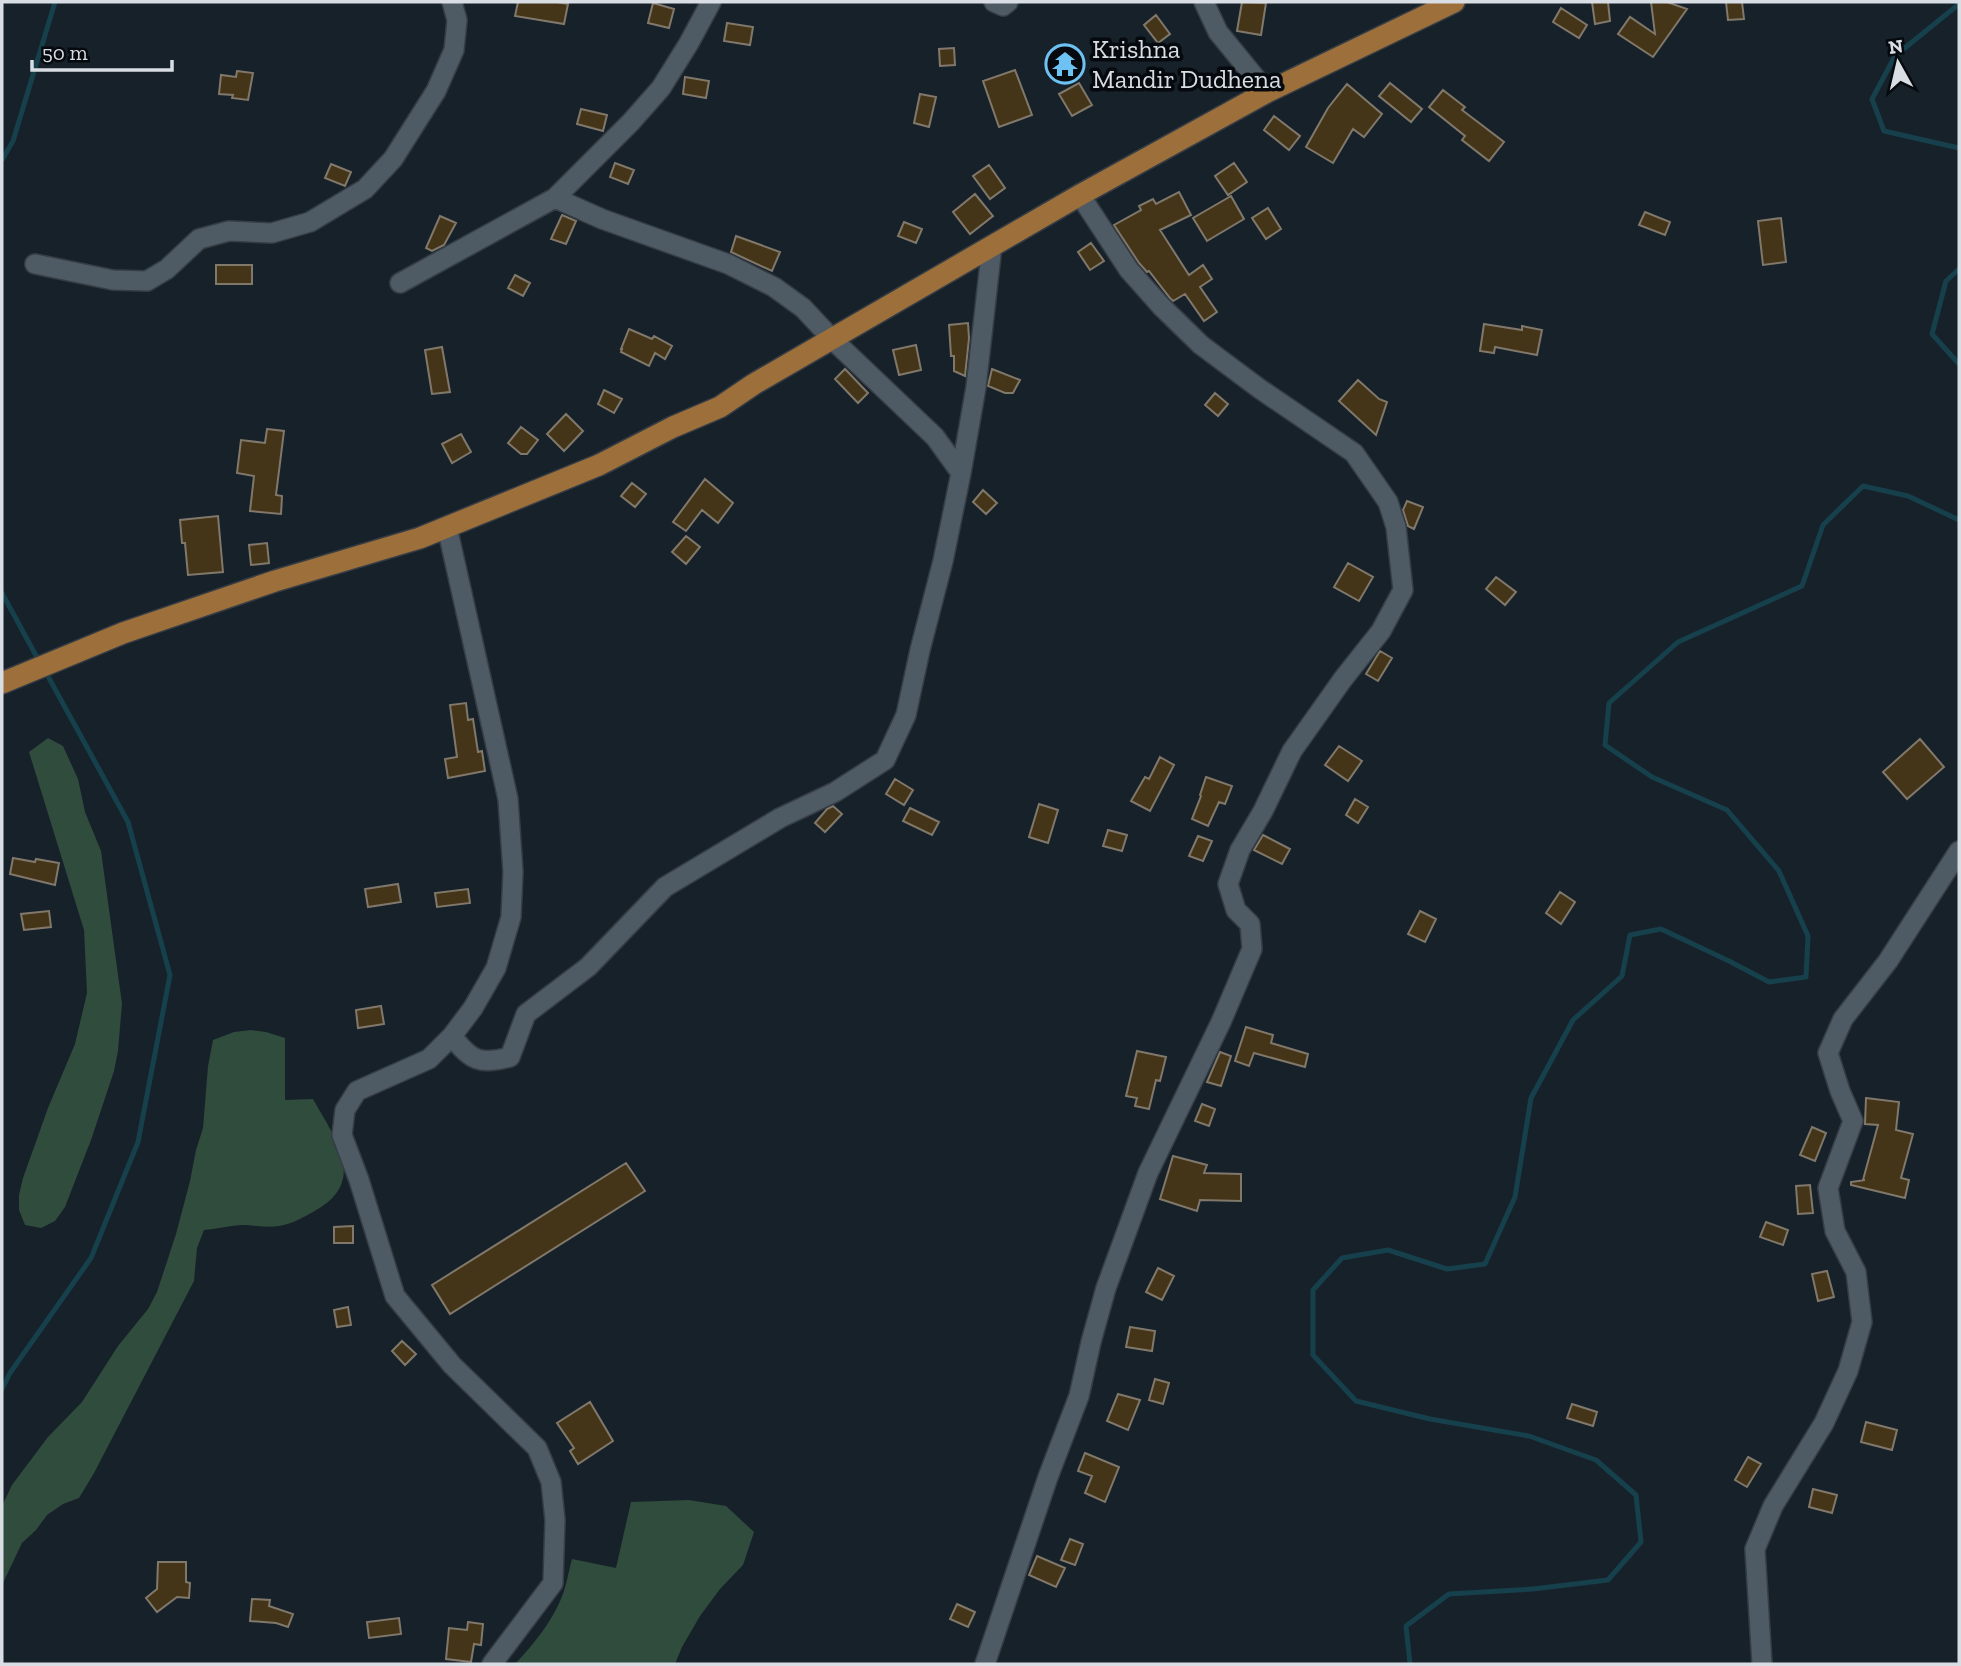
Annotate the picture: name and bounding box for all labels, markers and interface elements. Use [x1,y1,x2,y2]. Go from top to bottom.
scale bar [32,28,172,72]
north arrow [1863,28,1933,98]
place label: Krishna Mandir Dudhena [1092,33,1282,95]
text: N [1887,34,1904,59]
text: 50 m [42,40,88,65]
temple icon: Krishna Mandir Dudhena [1044,43,1086,85]

